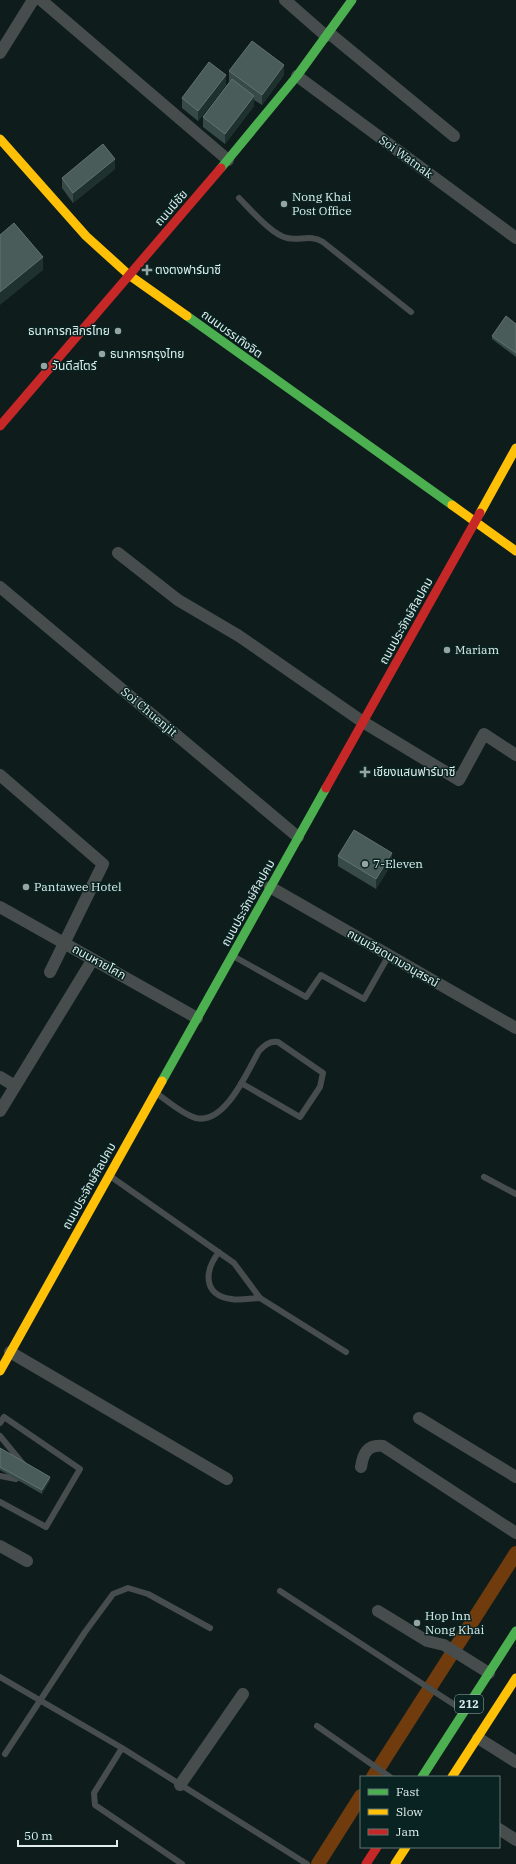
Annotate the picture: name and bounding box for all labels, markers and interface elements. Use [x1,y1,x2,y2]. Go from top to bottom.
street label: Soi Watnak [376,132,436,181]
street label: ถนนมีชัย [151,187,190,229]
place label: Nong Khai Post Office [292,189,352,218]
marker: Nong Khai Post Office [279,199,289,209]
place label: ตงตงฟาร์มาซี [155,262,221,277]
marker: ตงตงฟาร์มาซี [142,265,152,275]
street label: ถนนบรรเทิงจิต [199,306,266,361]
place label: ธนาคารกสิกรไทย [28,323,110,338]
marker: ธนาคารกสิกรไทย [113,326,123,336]
place label: ธนาคารกรุงไทย [110,346,184,361]
marker: ธนาคารกรุงไทย [97,349,107,359]
place label: วันดีสโตร์ [52,358,97,373]
marker: วันดีสโตร์ [39,361,49,371]
street label: ถนนประจักษ์ศิลปคม [376,575,436,667]
place label: Mariam [455,642,500,657]
marker: Mariam [442,645,452,655]
street label: Soi Chuenjit [118,684,181,739]
place label: เชียงแสนฟาร์มาซี [373,764,455,779]
marker: เชียงแสนฟาร์มาซี [360,767,370,777]
place label: 7-Eleven [373,856,423,871]
street label: ถนนประจักษ์ศิลปคม [218,857,278,949]
marker: 7-Eleven [360,859,370,869]
place label: Pantawee Hotel [34,879,122,894]
marker: Pantawee Hotel [21,882,31,892]
street label: ถนนเวียดนามอนุสรณ์ [345,925,442,990]
street label: ถนนหายโศก [70,941,129,982]
street label: ถนนประจักษ์ศิลปคม [59,1140,119,1232]
place label: Hop Inn Nong Khai [425,1608,485,1637]
marker: Hop Inn Nong Khai [412,1618,422,1628]
road number: 212 [455,1695,483,1713]
legend [360,1776,500,1848]
text: Fast [396,1784,420,1799]
text: Slow [396,1804,423,1819]
scale bar [18,1822,117,1848]
text: Jam [396,1824,420,1839]
text: 50 m [24,1828,53,1843]

